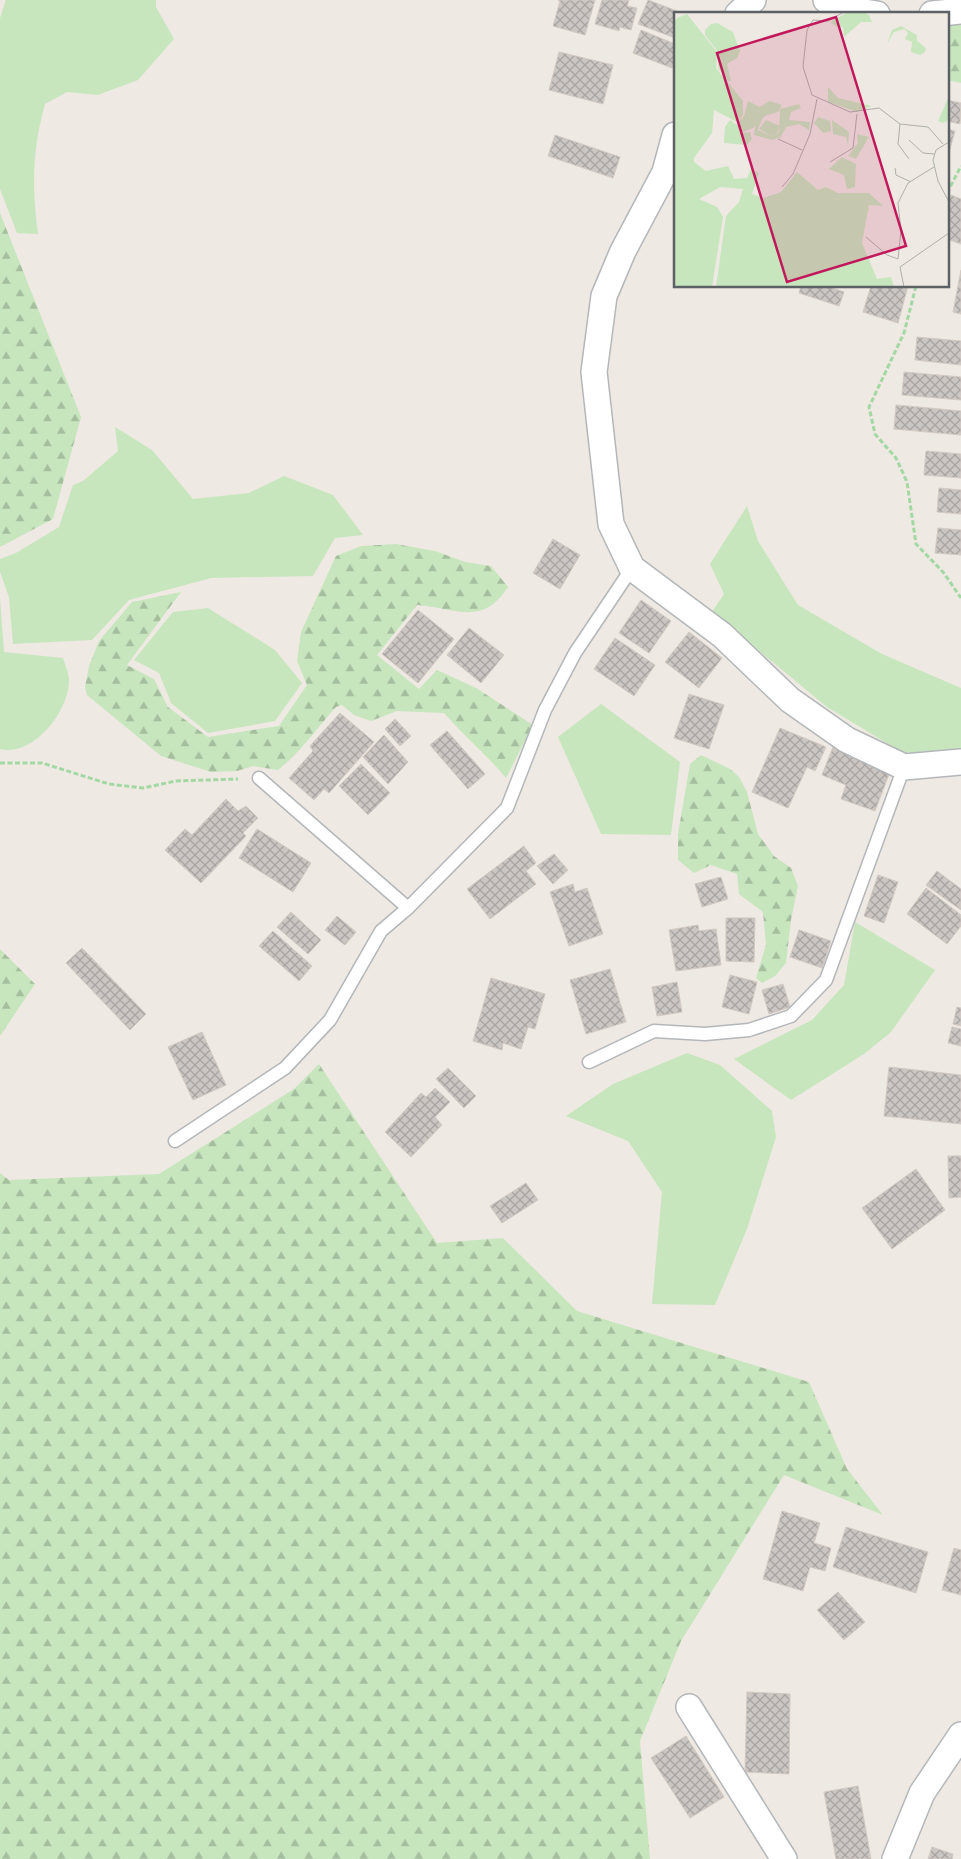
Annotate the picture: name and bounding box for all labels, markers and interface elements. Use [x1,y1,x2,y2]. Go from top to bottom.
inset map [674,12,948,288]

